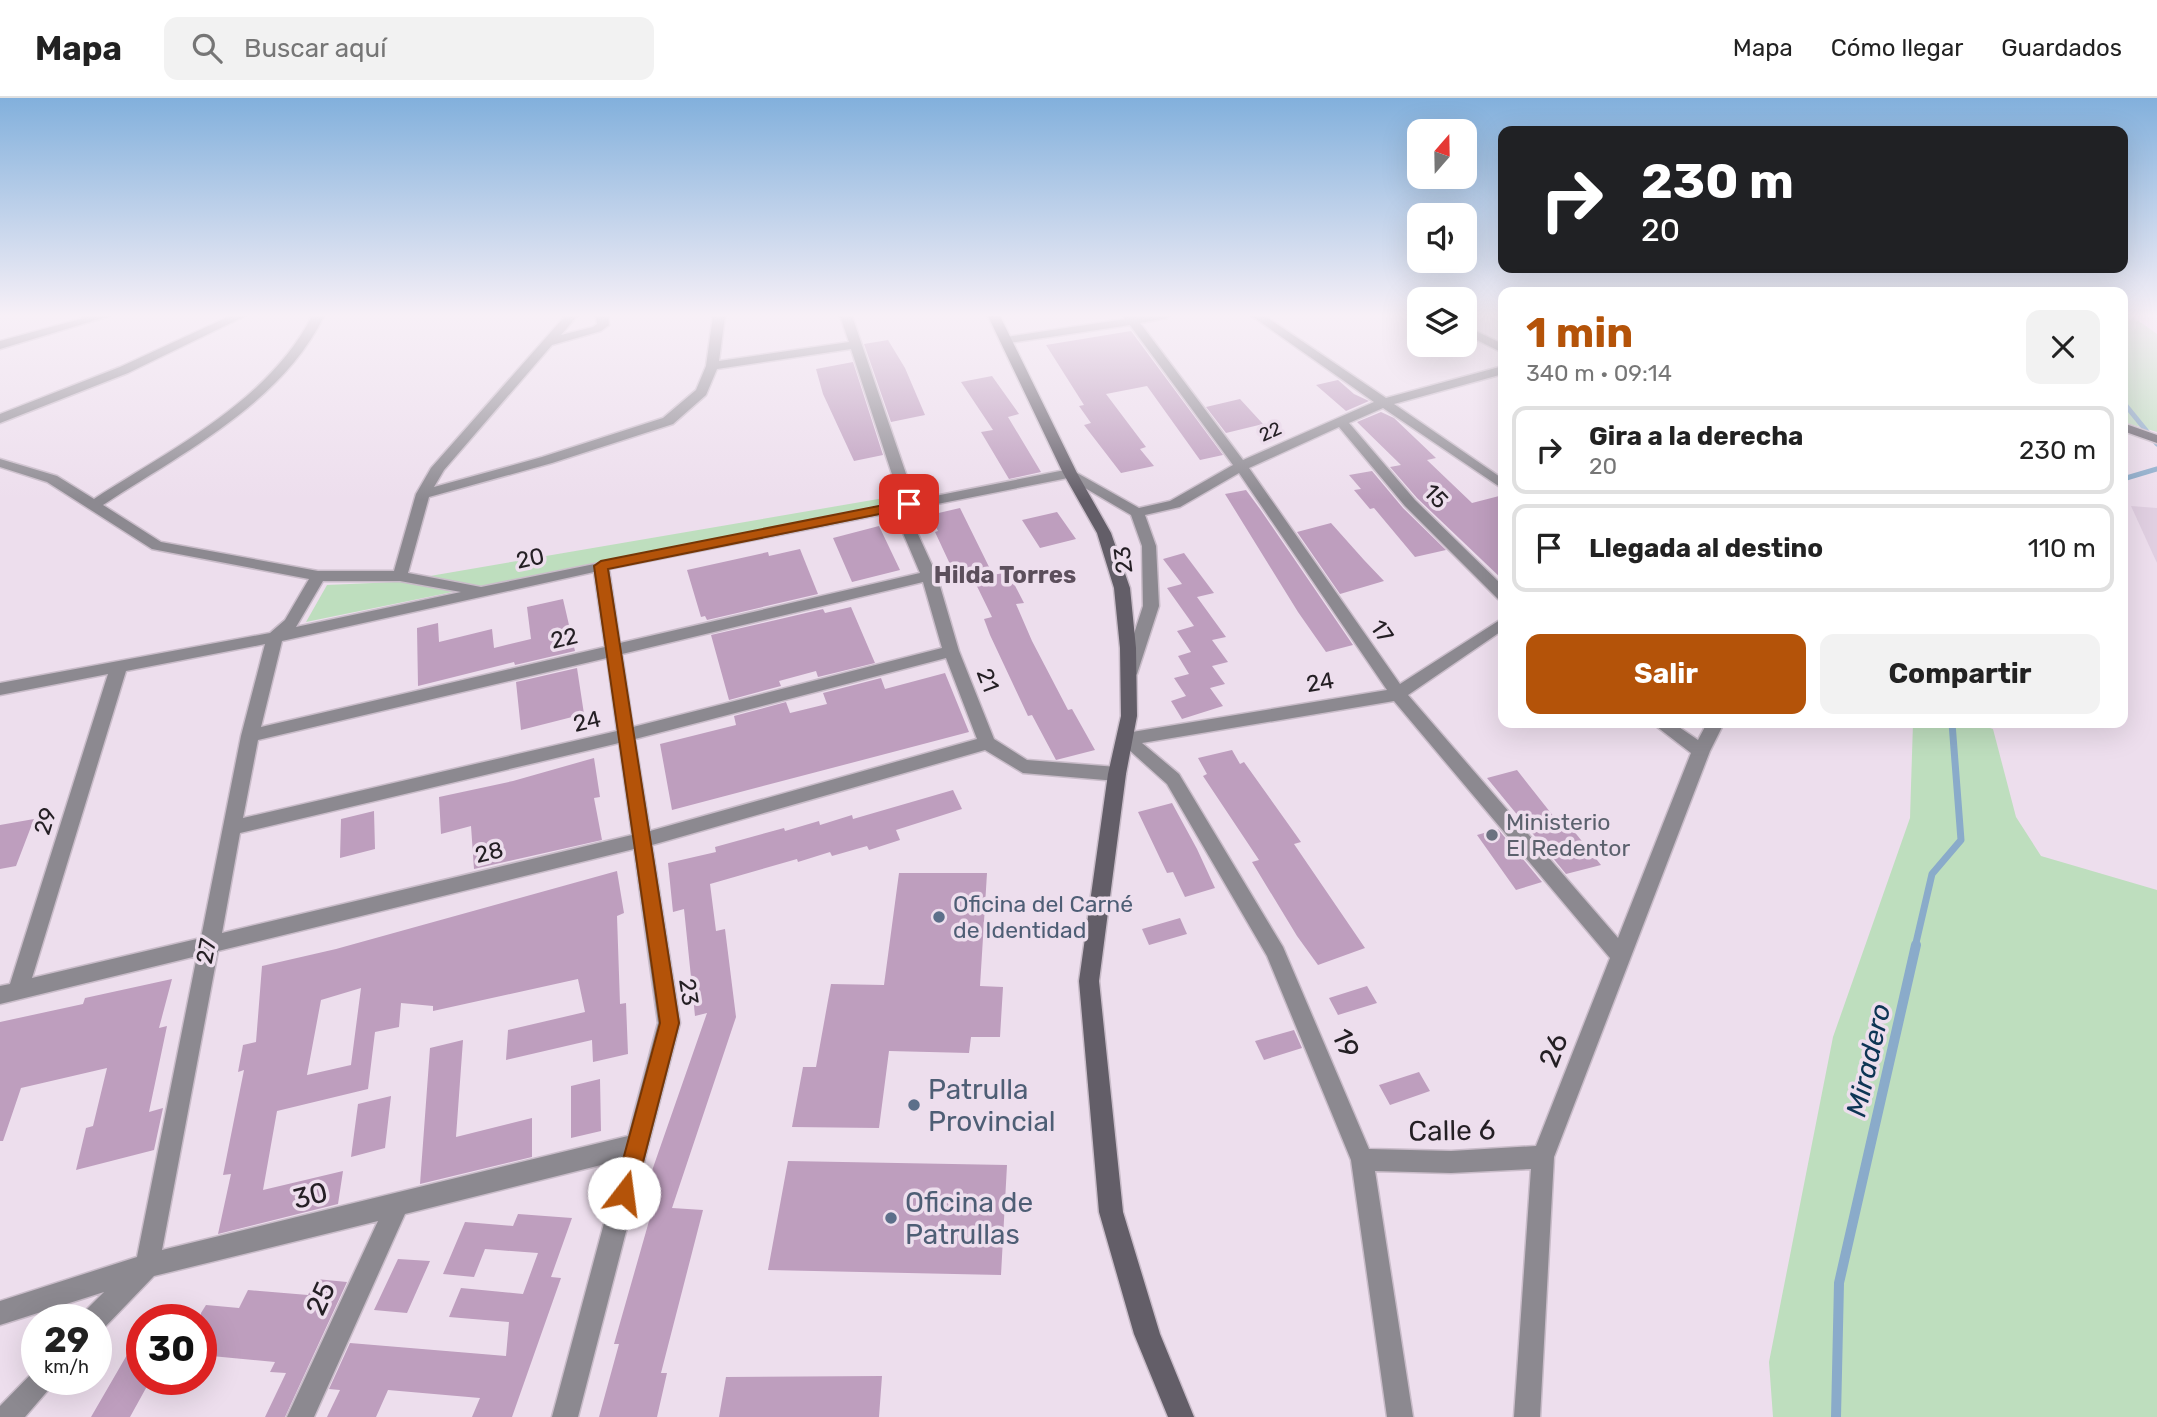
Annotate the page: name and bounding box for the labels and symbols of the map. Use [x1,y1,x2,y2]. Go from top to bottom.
north arrow [1407,119,1477,189]
street label: 22 [1255,416,1285,447]
pin [879,474,939,534]
street label: 15 [1418,478,1454,514]
street label: 20 [513,541,547,575]
street label: 23 [1107,545,1139,575]
district label: Hilda Torres [934,561,1076,589]
street label: 17 [1364,614,1400,648]
street label: 22 [548,621,580,655]
street label: 21 [971,664,1005,696]
street label: 24 [1304,666,1336,698]
street label: 24 [570,704,604,738]
street label: 29 [28,804,62,838]
place label: Ministerio El Redentor [1506,808,1630,862]
marker: Ministerio El Redentor [1484,827,1500,843]
street label: 28 [472,835,506,869]
place label: Oficina del Carné de Identidad [953,890,1133,944]
marker: Oficina del Carné de Identidad [931,909,947,925]
street label: 27 [190,936,222,966]
street label: 23 [673,976,705,1008]
water label: Miradero [1839,1000,1897,1120]
street label: 19 [1325,1024,1366,1063]
street label: 26 [1532,1029,1575,1072]
place label: Patrulla Provincial [928,1073,1056,1138]
marker: Patrulla Provincial [906,1097,922,1113]
street label: Calle 6 [1408,1113,1496,1148]
position arrow [587,1156,661,1230]
street label: 30 [289,1175,331,1216]
place label: Oficina de Patrullas [905,1186,1033,1251]
marker: Oficina de Patrullas [883,1210,899,1226]
street label: 25 [299,1276,342,1320]
speed limit sign: 30 [126,1304,217,1395]

